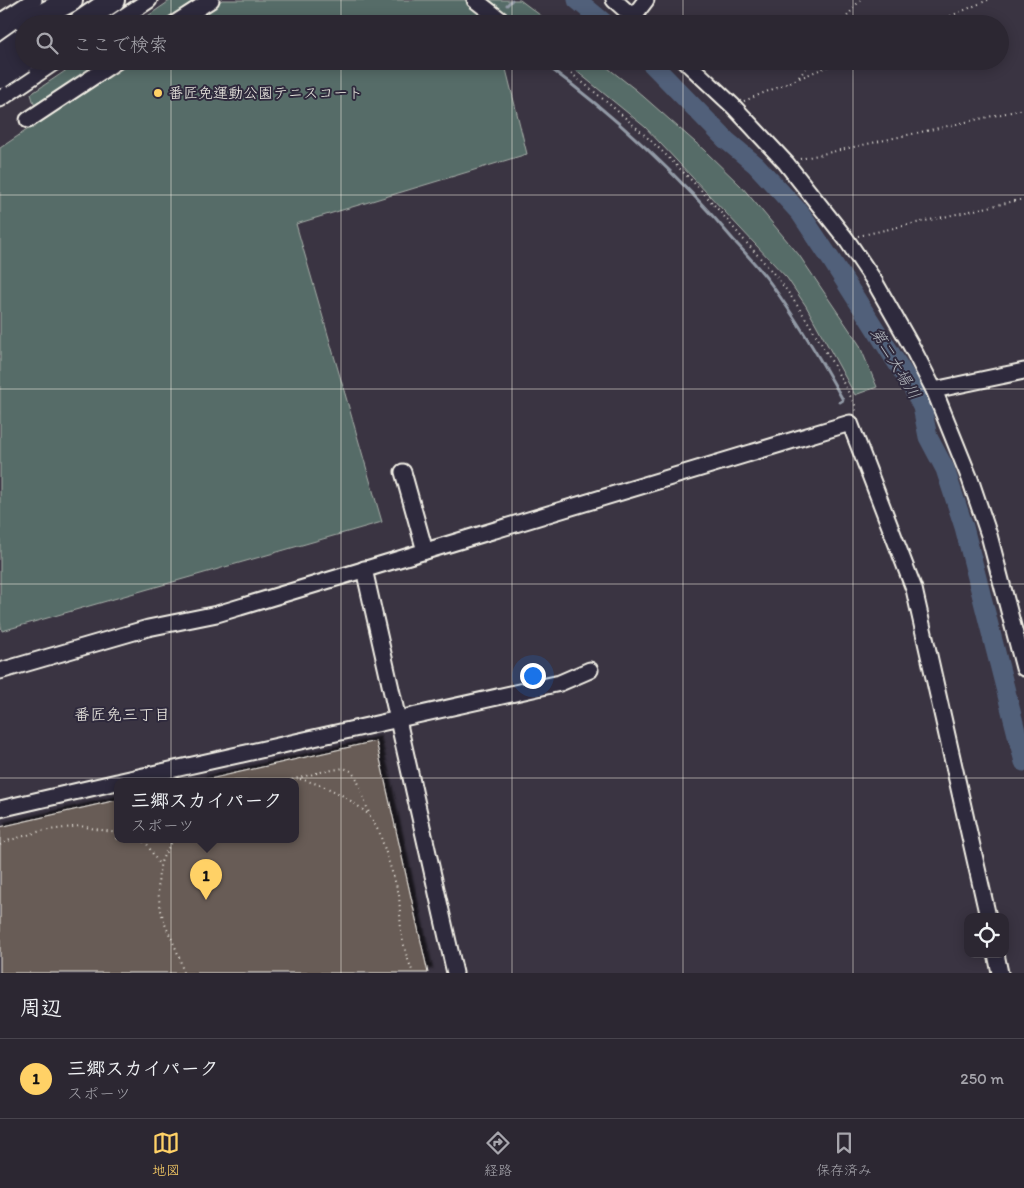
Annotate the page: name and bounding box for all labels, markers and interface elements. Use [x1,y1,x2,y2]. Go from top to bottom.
search box [15,15,1009,70]
icon: search [33,29,61,57]
text: ここで検索 [73,33,168,56]
place label: 番匠免運動公園テニスコート [168,84,363,102]
marker: 番匠免運動公園テニスコート [152,87,164,99]
water label: 第二大場川 [867,324,924,402]
your location [520,663,546,689]
district label: 番匠免三丁目 [74,705,170,724]
popup [114,778,299,843]
text: 三郷スカイパーク [131,789,282,812]
text: スポーツ [131,816,194,835]
pin: 1 [190,859,222,900]
map controls [964,913,1009,958]
button: locate [964,913,1009,958]
text: 周辺 [20,995,62,1020]
text: 三郷スカイパーク [67,1057,219,1080]
text: 1 [32,1069,40,1088]
text: 250 m [960,1069,1004,1088]
text: スポーツ [67,1084,131,1103]
tab: 地図 [152,1129,180,1179]
tab: 経路 [484,1129,512,1179]
tab: 保存済み [816,1129,872,1179]

